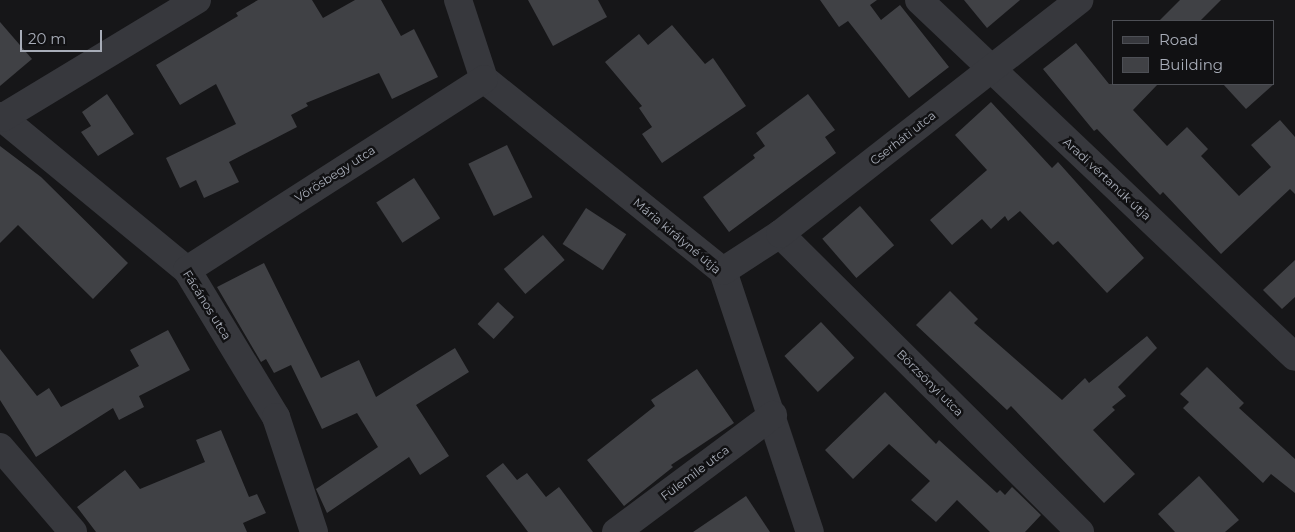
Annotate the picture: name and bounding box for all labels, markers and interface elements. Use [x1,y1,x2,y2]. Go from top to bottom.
scale bar [22,20,105,52]
legend [1112,20,1275,85]
text: 20 m [28,29,66,48]
text: Road [1159,30,1198,49]
text: Building [1159,55,1223,74]
street label: Cserháti utca [867,108,939,168]
street label: Aradi vértanúk útja [1060,135,1154,223]
street label: Vörösbegy utca [292,143,378,205]
street label: Mária királyné útja [630,195,724,277]
street label: Fácános utca [180,267,234,343]
street label: Börzsönyi utca [894,347,966,419]
street label: Fülemile utca [658,443,732,503]

